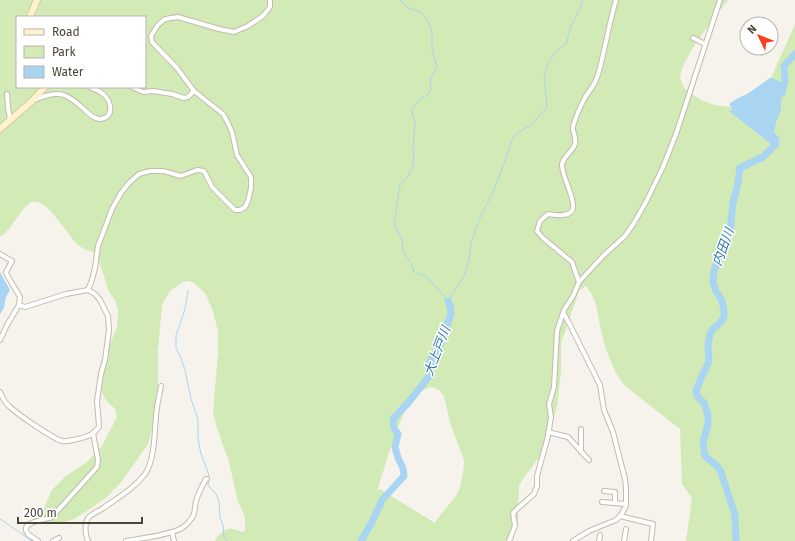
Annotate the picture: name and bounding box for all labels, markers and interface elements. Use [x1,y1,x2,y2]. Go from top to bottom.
legend [16,16,146,88]
north arrow [739,16,779,56]
text: N [745,22,759,37]
text: Road [52,25,80,39]
text: Park [52,45,76,59]
text: Water [52,65,84,79]
water label: 内田川 [709,224,737,268]
water label: 大上戸川 [421,322,454,378]
scale bar [18,499,142,525]
text: 200 m [24,506,57,520]

